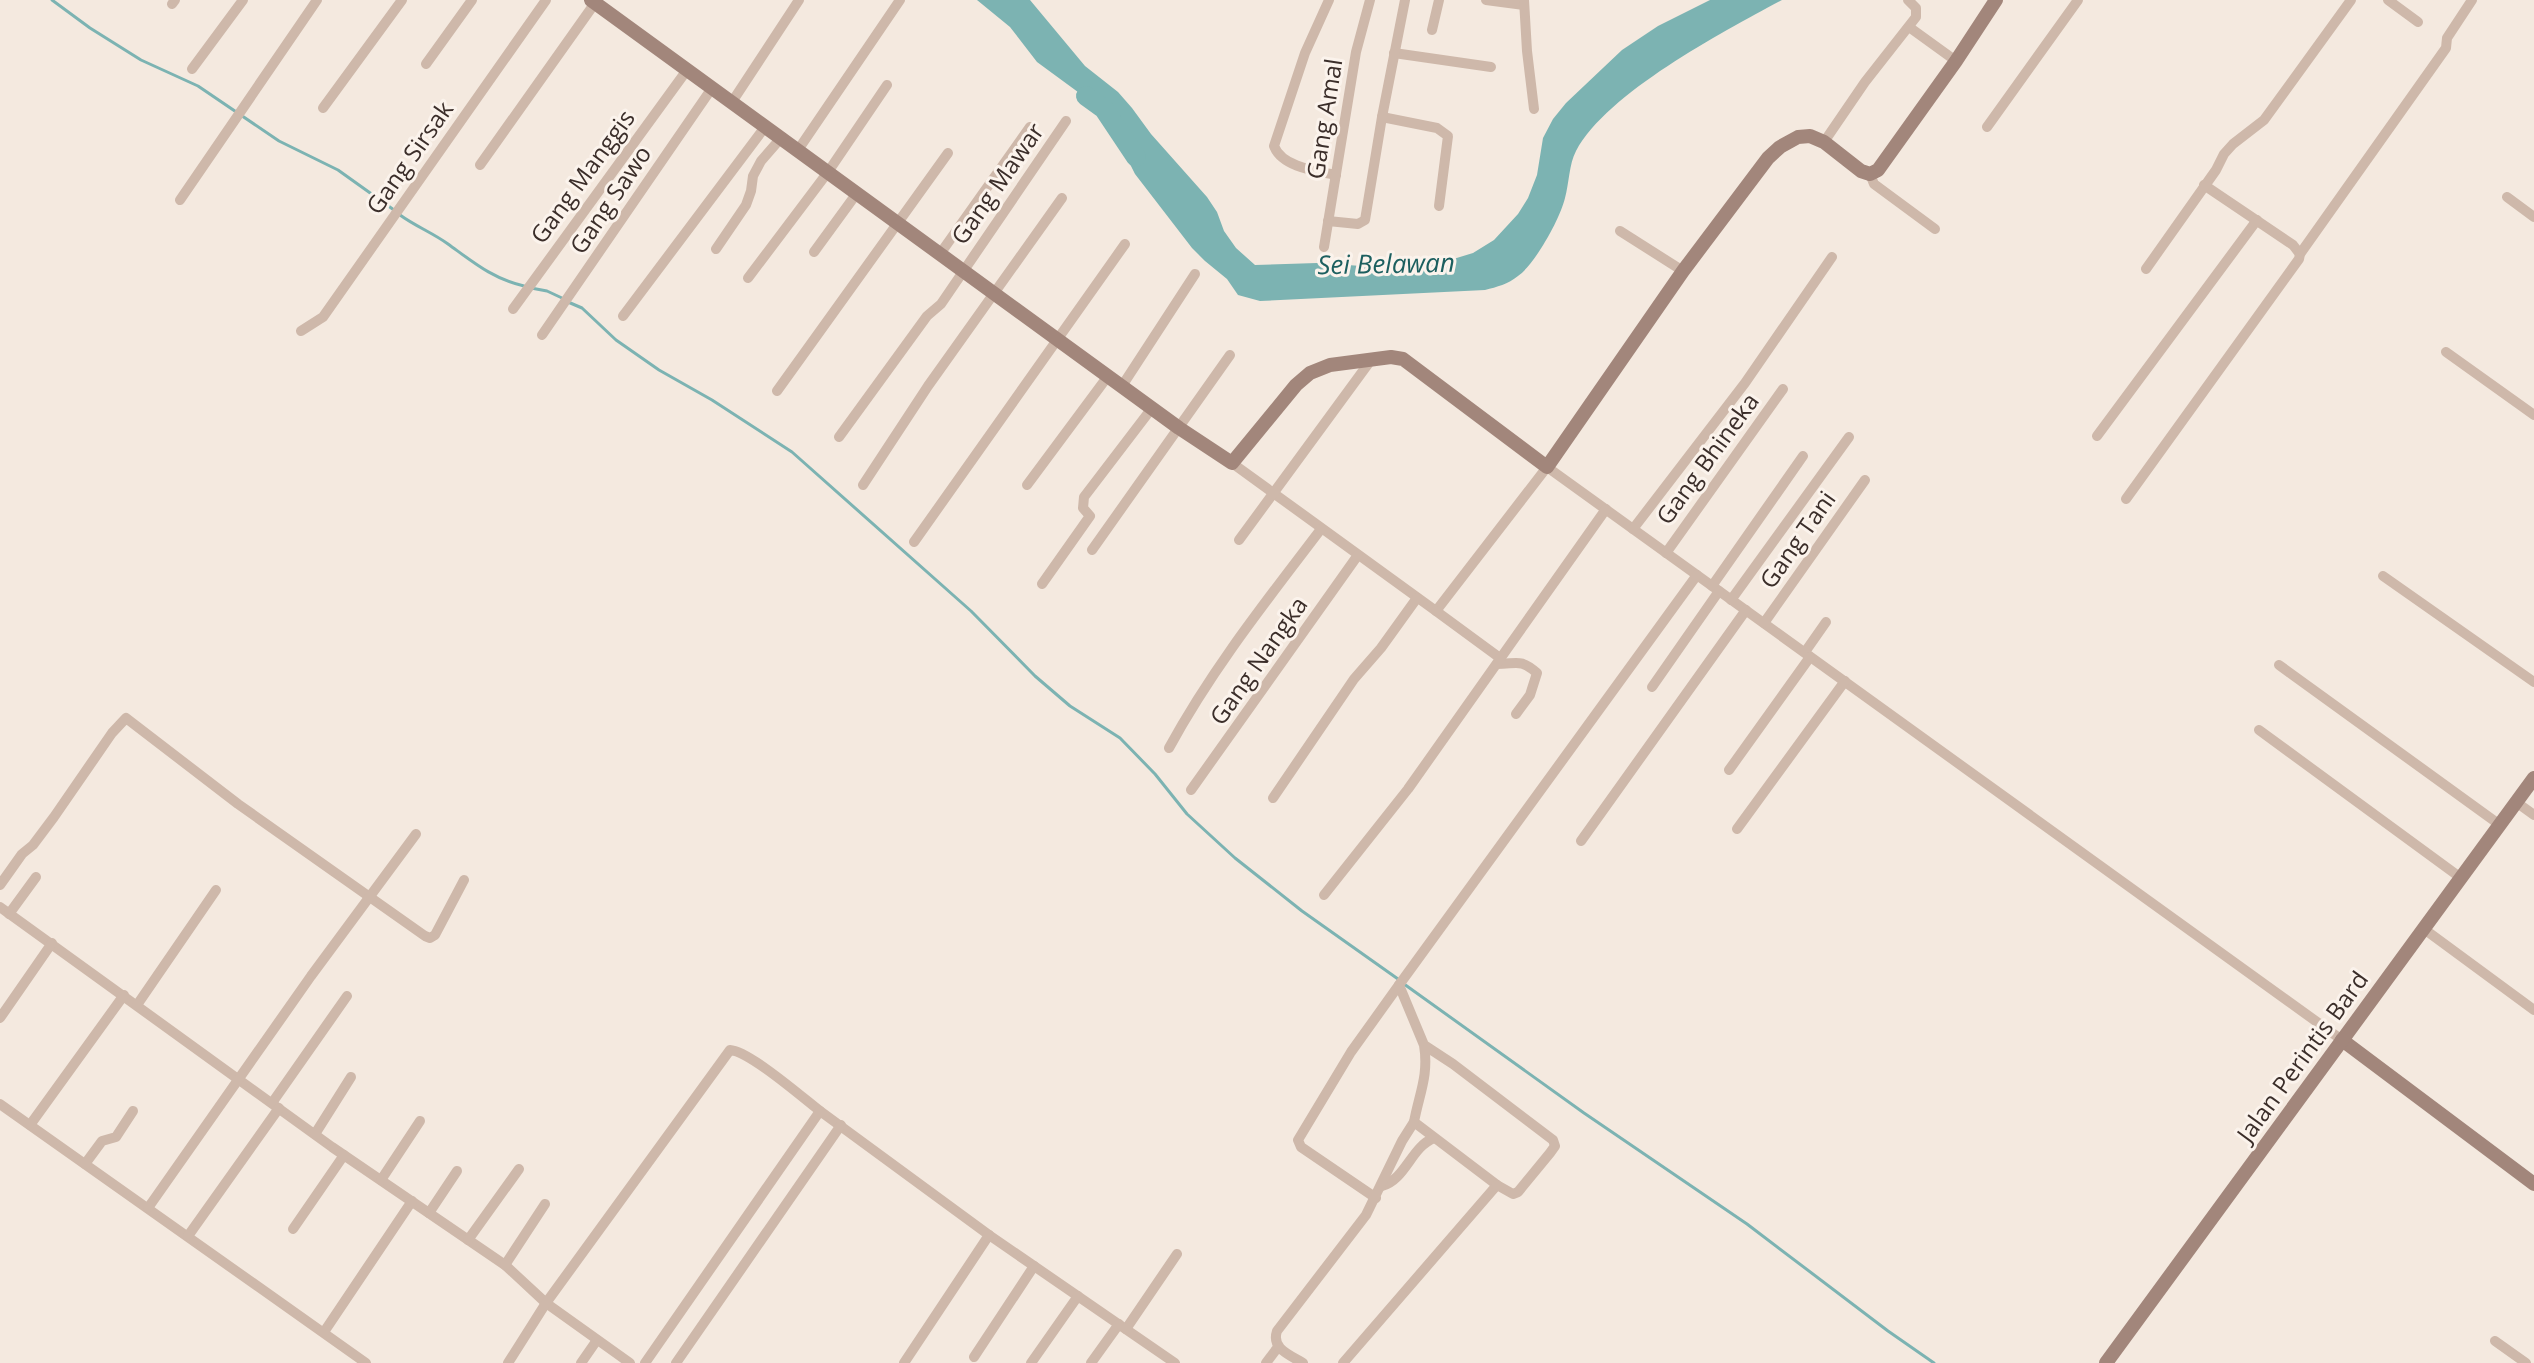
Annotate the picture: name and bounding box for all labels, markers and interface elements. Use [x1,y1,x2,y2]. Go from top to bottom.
street label: Gang Amal [1298,56,1349,181]
street label: Gang Sirsak [358,94,460,220]
street label: Gang Manggis [522,103,642,250]
street label: Gang Mawar [943,116,1051,251]
street label: Gang Sawo [561,138,658,260]
water label: Sei Belawan [1317,244,1455,282]
street label: Gang Bhineka [1648,386,1766,531]
street label: Gang Tani [1751,484,1842,595]
street label: Gang Nangka [1201,589,1314,731]
street label: Jalan Perintis Bard [2227,964,2375,1150]

